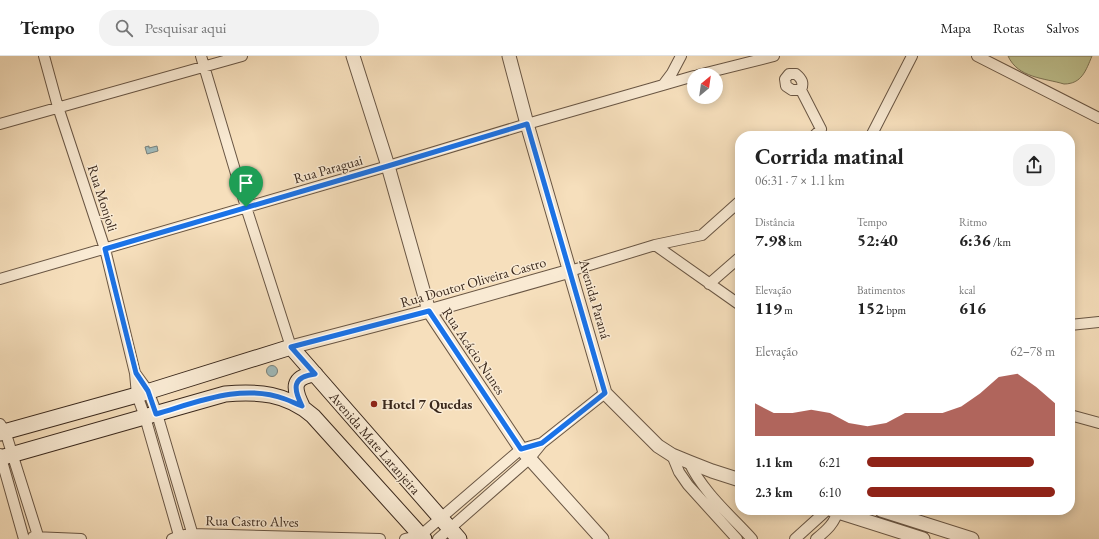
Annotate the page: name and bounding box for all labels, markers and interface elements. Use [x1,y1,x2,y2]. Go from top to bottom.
search box [99,10,379,46]
text: Tempo [20,15,75,40]
icon: search [113,17,135,39]
text: Pesquisar aqui [145,18,227,37]
text: Mapa [940,19,971,37]
text: Rotas [993,19,1024,37]
text: Salvos [1046,19,1079,37]
north arrow [687,68,723,104]
map controls [687,68,723,104]
text: Corrida matinal [755,142,904,171]
button: share [1013,144,1055,186]
street label: Rua Paraguai [291,150,365,187]
street label: Rua Monjoli [84,162,122,234]
pin [229,166,263,207]
icon: arrive [235,172,257,194]
text: 06:31 · 7 × 1.1 km [755,172,845,189]
text: Distância [755,215,795,229]
text: Tempo [857,215,887,229]
text: Ritmo [959,215,987,229]
text: 7.98 [755,229,786,251]
text: 52:40 [857,229,898,251]
text: 6:36 [959,229,991,251]
text: km [786,235,802,249]
text: /km [991,235,1011,249]
street label: Rua Doutor Oliveira Castro [398,253,548,311]
street label: Avenida Paraná [575,256,615,341]
text: Elevação [755,283,791,297]
text: Batimentos [857,283,905,297]
text: kcal [959,283,976,297]
text: 119 [755,297,782,319]
text: 152 [857,297,884,319]
text: 616 [959,297,986,319]
text: m [782,303,793,317]
text: bpm [884,303,906,317]
street label: Rua Acácio Nunes [438,304,510,398]
text: Elevação [755,343,798,360]
text: 62–78 m [1010,343,1055,360]
street label: Avenida Mate Laranjeira [325,387,425,498]
place label: Hotel 7 Quedas [382,395,472,413]
marker: Hotel 7 Quedas [369,399,379,409]
text: 1.1 km [755,454,793,471]
text: 6:21 [819,454,841,471]
text: 2.3 km [755,484,793,501]
text: 6:10 [819,484,841,501]
street label: Rua Castro Alves [205,511,299,531]

